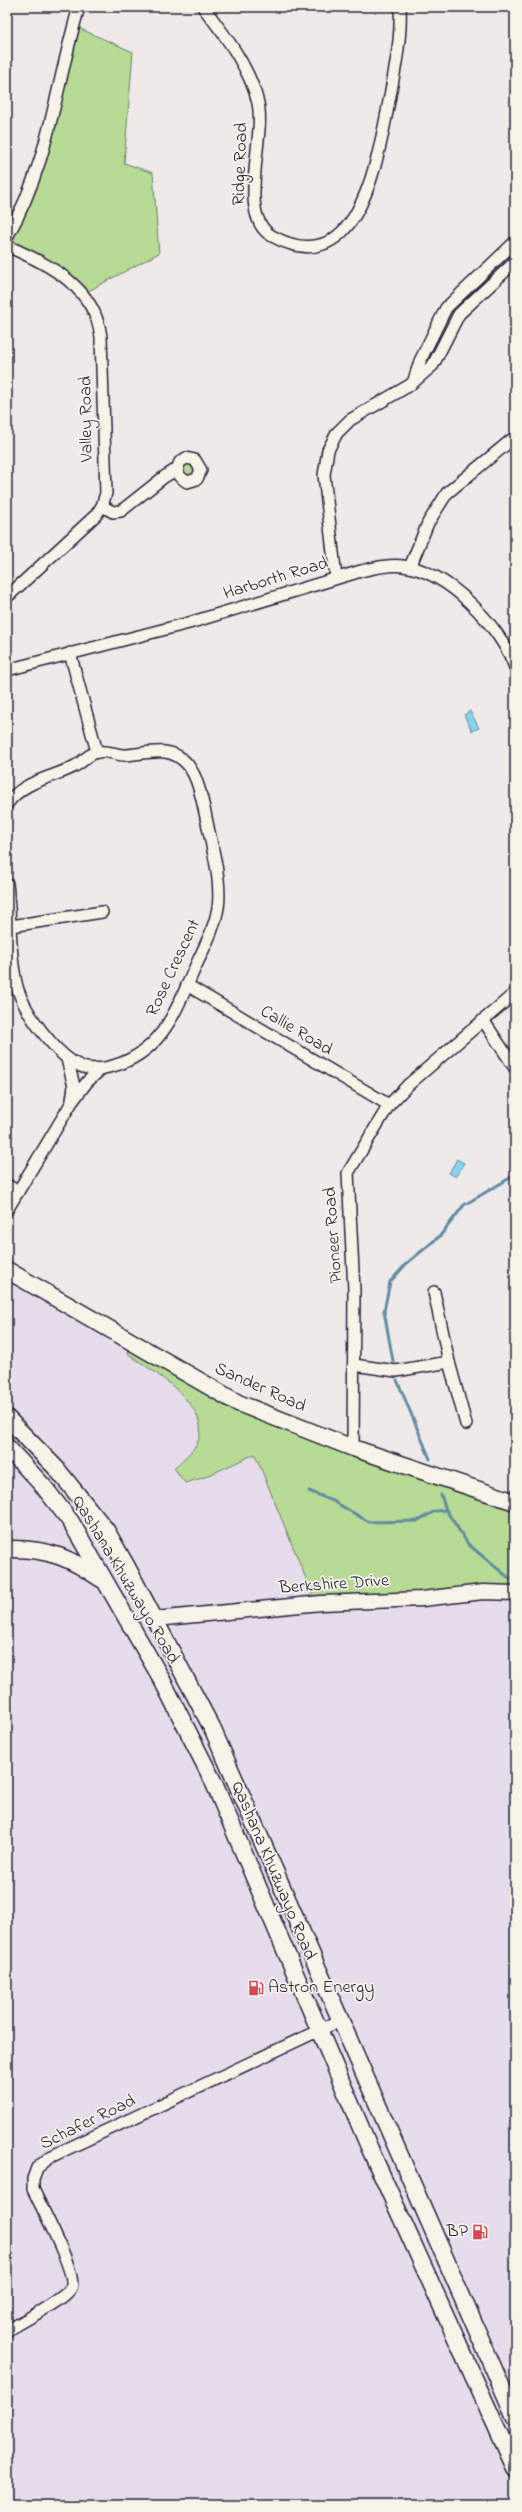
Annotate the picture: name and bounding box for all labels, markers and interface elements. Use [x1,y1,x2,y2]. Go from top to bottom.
street label: Ridge Road [227,122,256,206]
street label: Valley Road [73,376,101,463]
street label: Harborth Road [220,551,332,607]
street label: Rose Crescent [140,915,208,1021]
street label: Callie Road [255,999,337,1063]
street label: Pioneer Road [318,1186,350,1284]
street label: Sander Road [210,1356,310,1420]
street label: Qashana Khuzwayo Road [64,1491,186,1669]
street label: Berkshire Drive [277,1568,391,1602]
street label: Qashana Khuzwayo Road [224,1778,322,1964]
place label: Astron Energy [268,1975,374,2002]
fuel station icon: Astron Energy [247,1979,265,1997]
street label: Schafer Road [36,2089,140,2157]
place label: BP [446,2219,469,2245]
fuel station icon: BP [471,2223,489,2241]

